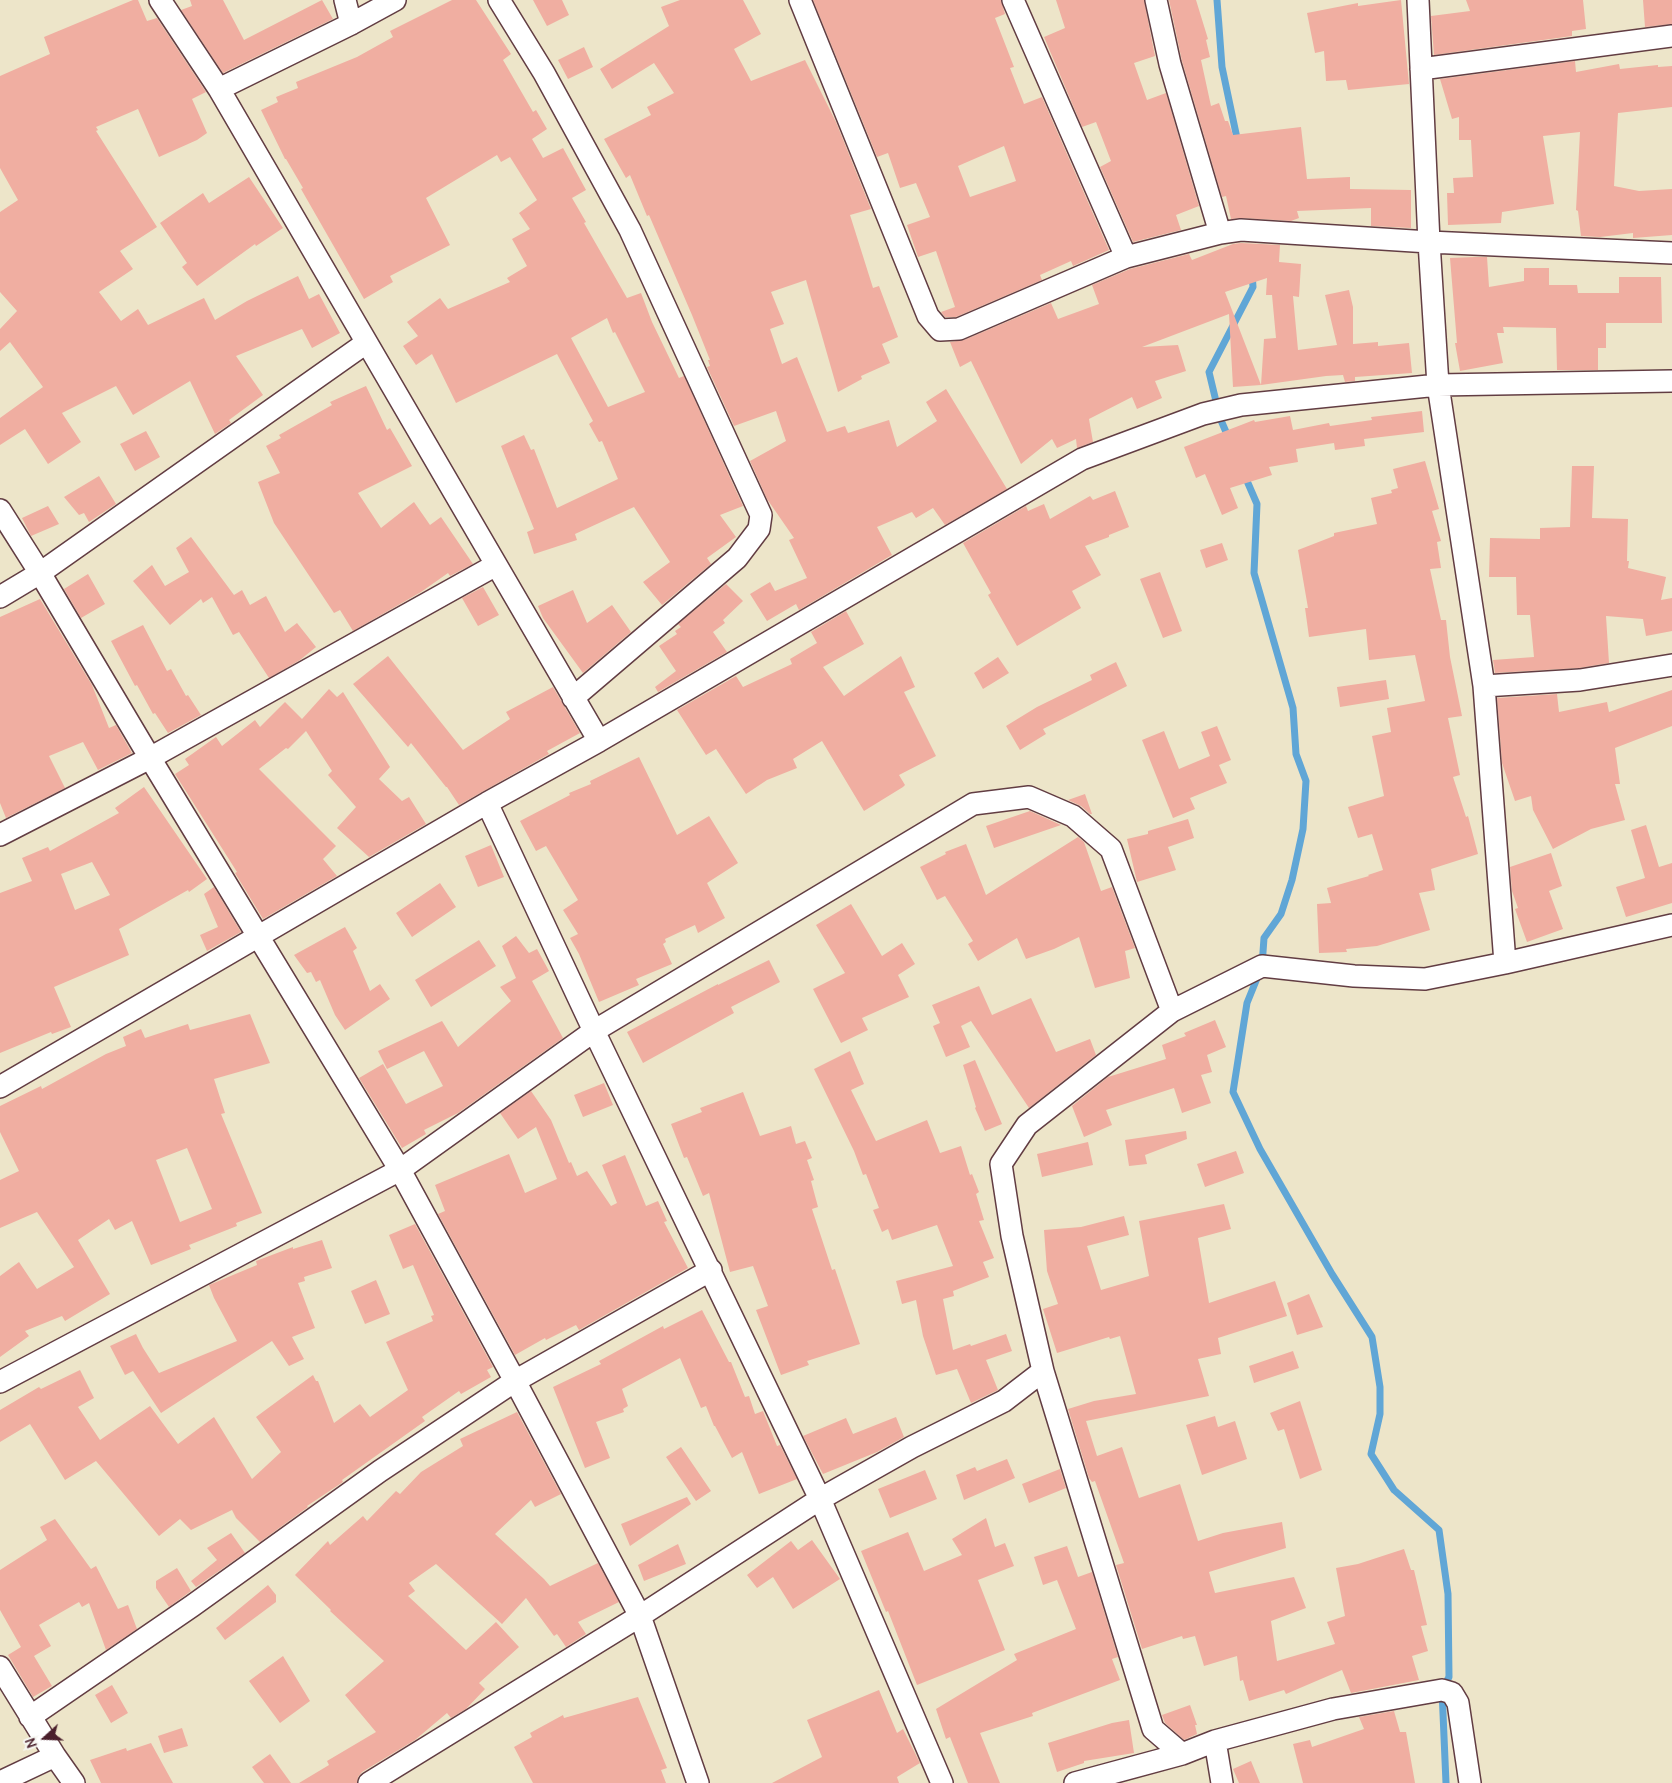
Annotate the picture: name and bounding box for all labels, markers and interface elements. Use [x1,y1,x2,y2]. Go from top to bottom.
north arrow [20,1713,70,1763]
text: N [21,1736,41,1751]

